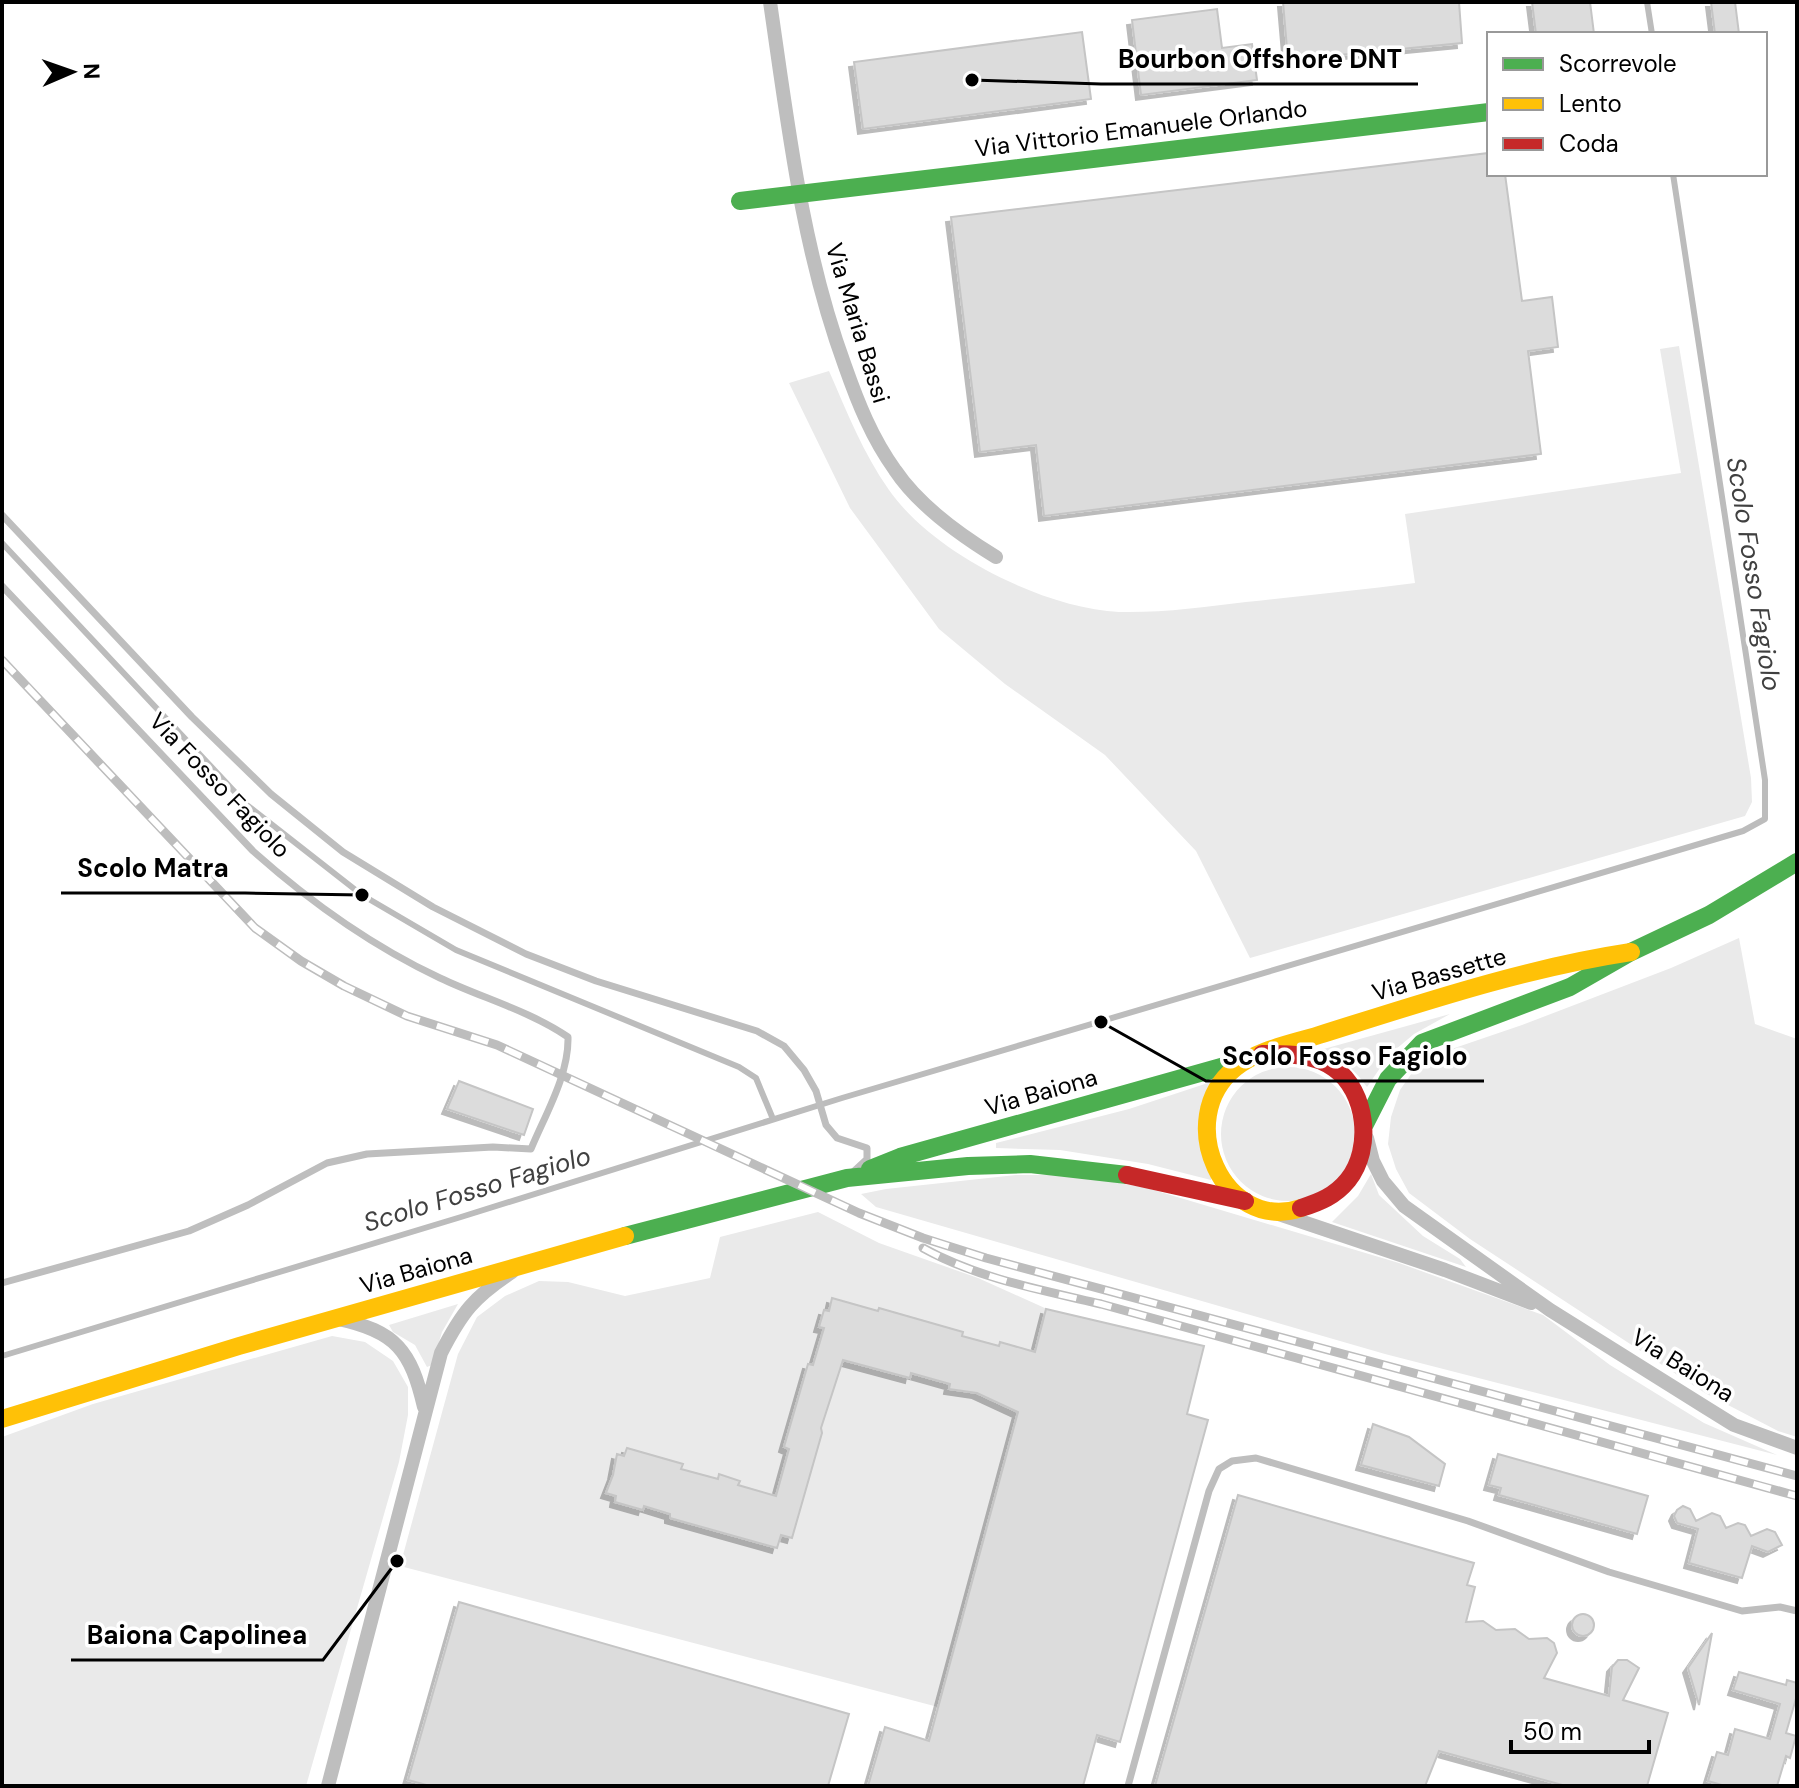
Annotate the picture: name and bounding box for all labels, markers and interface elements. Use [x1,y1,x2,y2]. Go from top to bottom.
north arrow [32,32,112,112]
legend [1487,32,1767,176]
callout: Bourbon Offshore DNT [1101,34,1418,84]
text: Bourbon Offshore DNT [1118,42,1402,76]
text: Scorrevole [1559,48,1677,79]
text: N [77,63,106,80]
text: Lento [1559,88,1622,119]
street label: Via Vittorio Emanuele Orlando [973,92,1309,164]
text: Coda [1559,128,1619,159]
street label: Via Maria Bassi [819,239,897,407]
water label: Scolo Fosso Fagiolo [1719,455,1789,693]
street label: Via Fosso Fagiolo [143,706,297,864]
callout: Scolo Matra [61,843,245,893]
text: Scolo Matra [77,851,229,885]
street label: Via Bassette [1368,940,1510,1008]
callout: Scolo Fosso Fagiolo [1206,1031,1484,1081]
text: Scolo Fosso Fagiolo [1222,1039,1468,1073]
street label: Via Baiona [981,1061,1101,1123]
water label: Scolo Fosso Fagiolo [359,1138,595,1240]
street label: Via Baiona [356,1239,476,1301]
street label: Via Baiona [1626,1321,1740,1409]
callout: Baiona Capolinea [71,1610,323,1660]
text: Baiona Capolinea [87,1618,307,1652]
scale bar [1511,1704,1649,1754]
text: 50 m [1523,1716,1582,1747]

